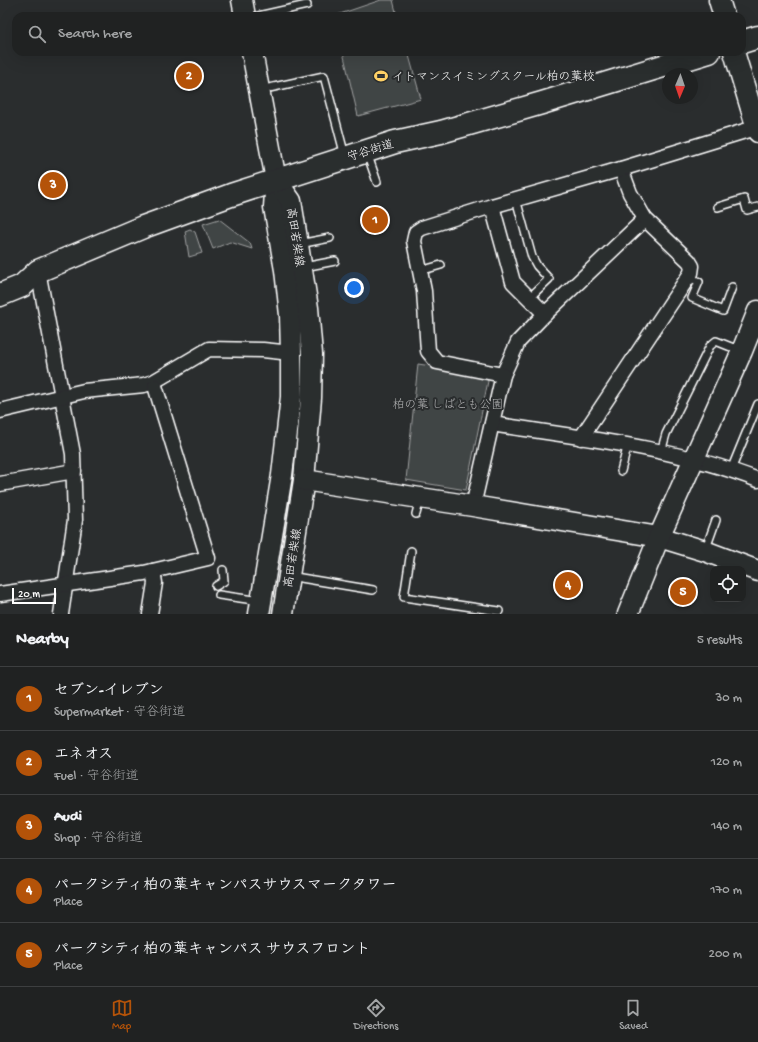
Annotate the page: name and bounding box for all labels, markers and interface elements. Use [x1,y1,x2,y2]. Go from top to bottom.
search box [12,12,746,56]
icon: search [26,23,48,45]
text: Search here [58,25,132,43]
pin: 2 [176,61,202,91]
sports icon: イトマンスイミングスクール柏の葉校 [373,68,389,84]
north arrow [662,68,698,104]
place label: イトマンスイミングスクール柏の葉校 [392,70,595,85]
street label: 守谷街道 [345,137,396,166]
pin: 3 [40,170,66,200]
pin: 1 [362,205,388,235]
street label: 高田若柴線 [282,206,307,268]
your location [344,278,364,298]
park label: 柏の葉 しばとも公園 [393,398,503,413]
street label: 高田若柴線 [281,527,306,589]
map controls [710,566,746,602]
button: locate [710,566,746,602]
pin: 4 [555,570,581,600]
pin: 5 [670,577,696,607]
scale bar [12,586,56,605]
text: 20 m [18,589,40,601]
text: Nearby [16,630,69,650]
text: 5 results [697,633,742,648]
text: セブン-イレブン [54,682,164,700]
text: 1 [26,691,32,706]
text: 30 m [716,691,742,706]
text: Supermarket · 守谷街道 [54,705,185,720]
text: エネオス [54,746,113,764]
text: 2 [26,755,32,770]
text: 120 m [711,755,742,770]
text: Fuel · 守谷街道 [54,769,139,784]
text: Audi [54,808,82,826]
text: 3 [26,819,32,834]
text: 140 m [711,819,742,834]
text: Shop · 守谷街道 [54,831,142,846]
text: パークシティ柏の葉キャンパスサウスマークタワー [54,877,397,895]
text: 4 [26,883,32,898]
text: 170 m [710,883,742,898]
text: Place [54,895,82,910]
text: パークシティ柏の葉キャンパス サウスフロント [54,941,370,959]
text: 5 [26,947,32,962]
text: 200 m [709,947,742,962]
text: Place [54,959,82,974]
tab: Map [111,997,133,1033]
tab: Directions [354,997,398,1033]
tab: Saved [619,997,647,1033]

